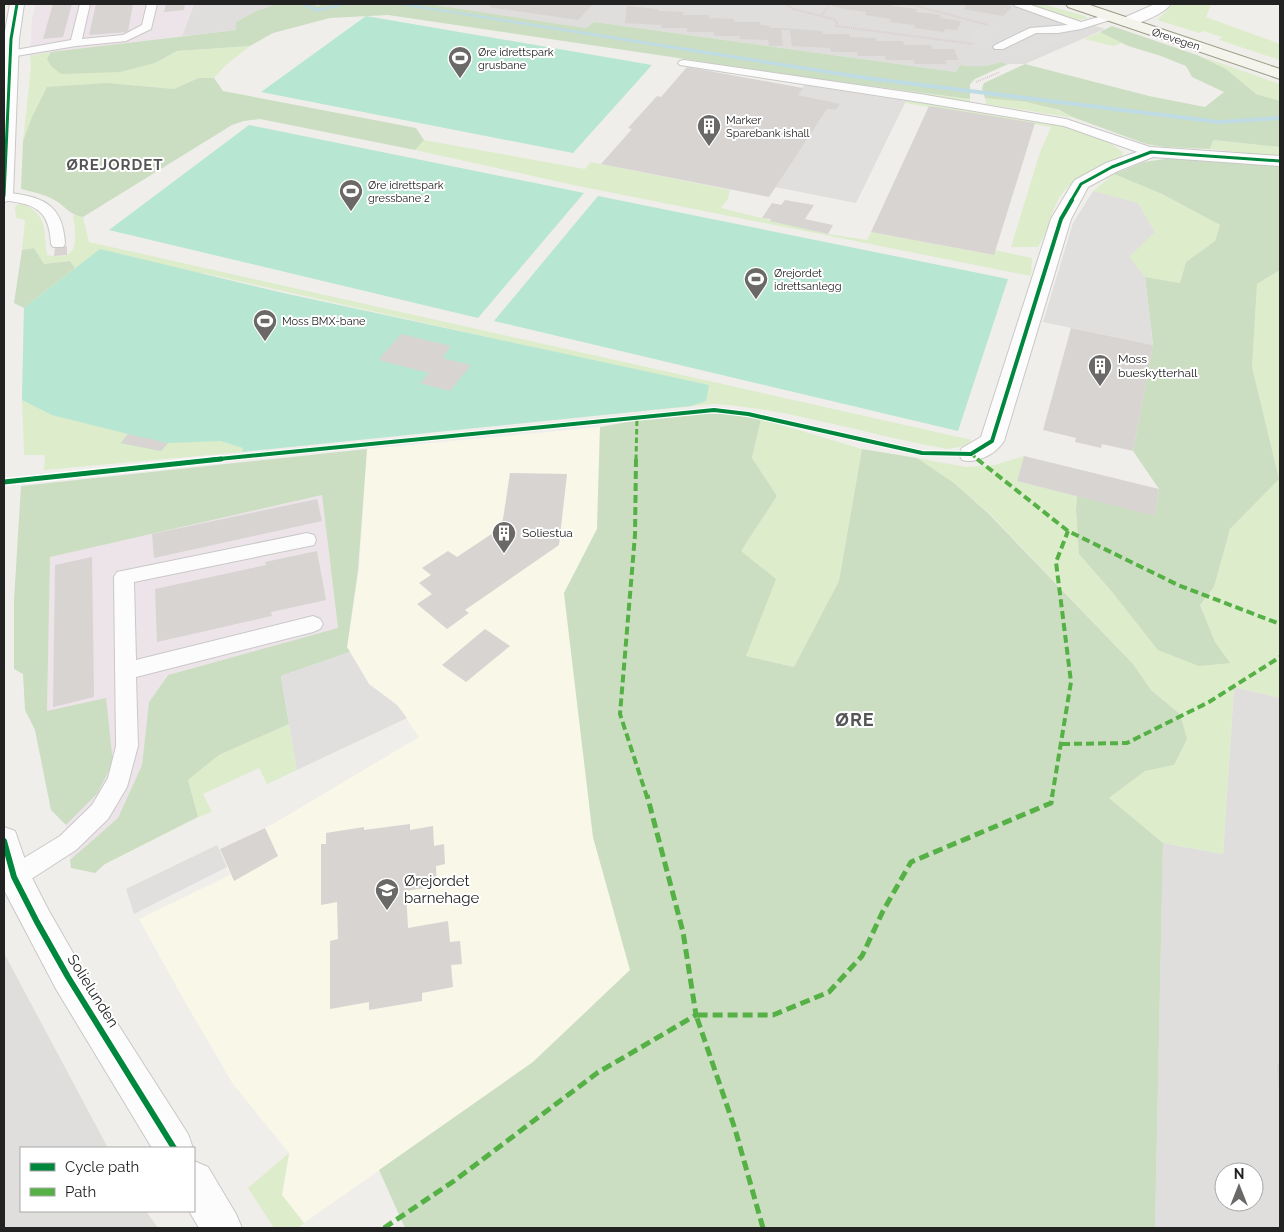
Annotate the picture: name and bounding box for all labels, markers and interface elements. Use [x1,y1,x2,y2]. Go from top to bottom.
street label: Ørevegen [1150,26,1202,53]
sports icon: Øre idrettspark grusbane [447,45,473,79]
place label: Øre idrettspark grusbane [478,46,554,72]
building icon: Marker Sparebank ishall [696,113,722,147]
place label: Marker Sparebank ishall [726,114,810,140]
district label: ØREJORDET [66,156,164,174]
sports icon: Øre idrettspark gressbane 2 [338,178,364,212]
place label: Øre idrettspark gressbane 2 [368,179,444,205]
sports icon: Ørejordet idrettsanlegg [743,266,769,300]
place label: Ørejordet idrettsanlegg [774,267,841,293]
sports icon: Moss BMX-bane [252,308,278,342]
place label: Moss BMX-bane [282,315,366,328]
place label: Moss bueskytterhall [1118,352,1198,380]
building icon: Moss bueskytterhall [1087,353,1113,387]
building icon: Soliestua [491,520,517,554]
place label: Soliestua [522,526,573,540]
district label: ØRE [835,709,875,730]
place label: Ørejordet barnehage [404,872,479,907]
school or university icon: Ørejordet barnehage [374,877,400,911]
street label: Solielunden [63,951,123,1031]
legend [20,1147,195,1212]
text: Cycle path [65,1158,139,1176]
north arrow [1214,1162,1264,1212]
text: N [1234,1166,1244,1182]
text: Path [65,1183,96,1201]

